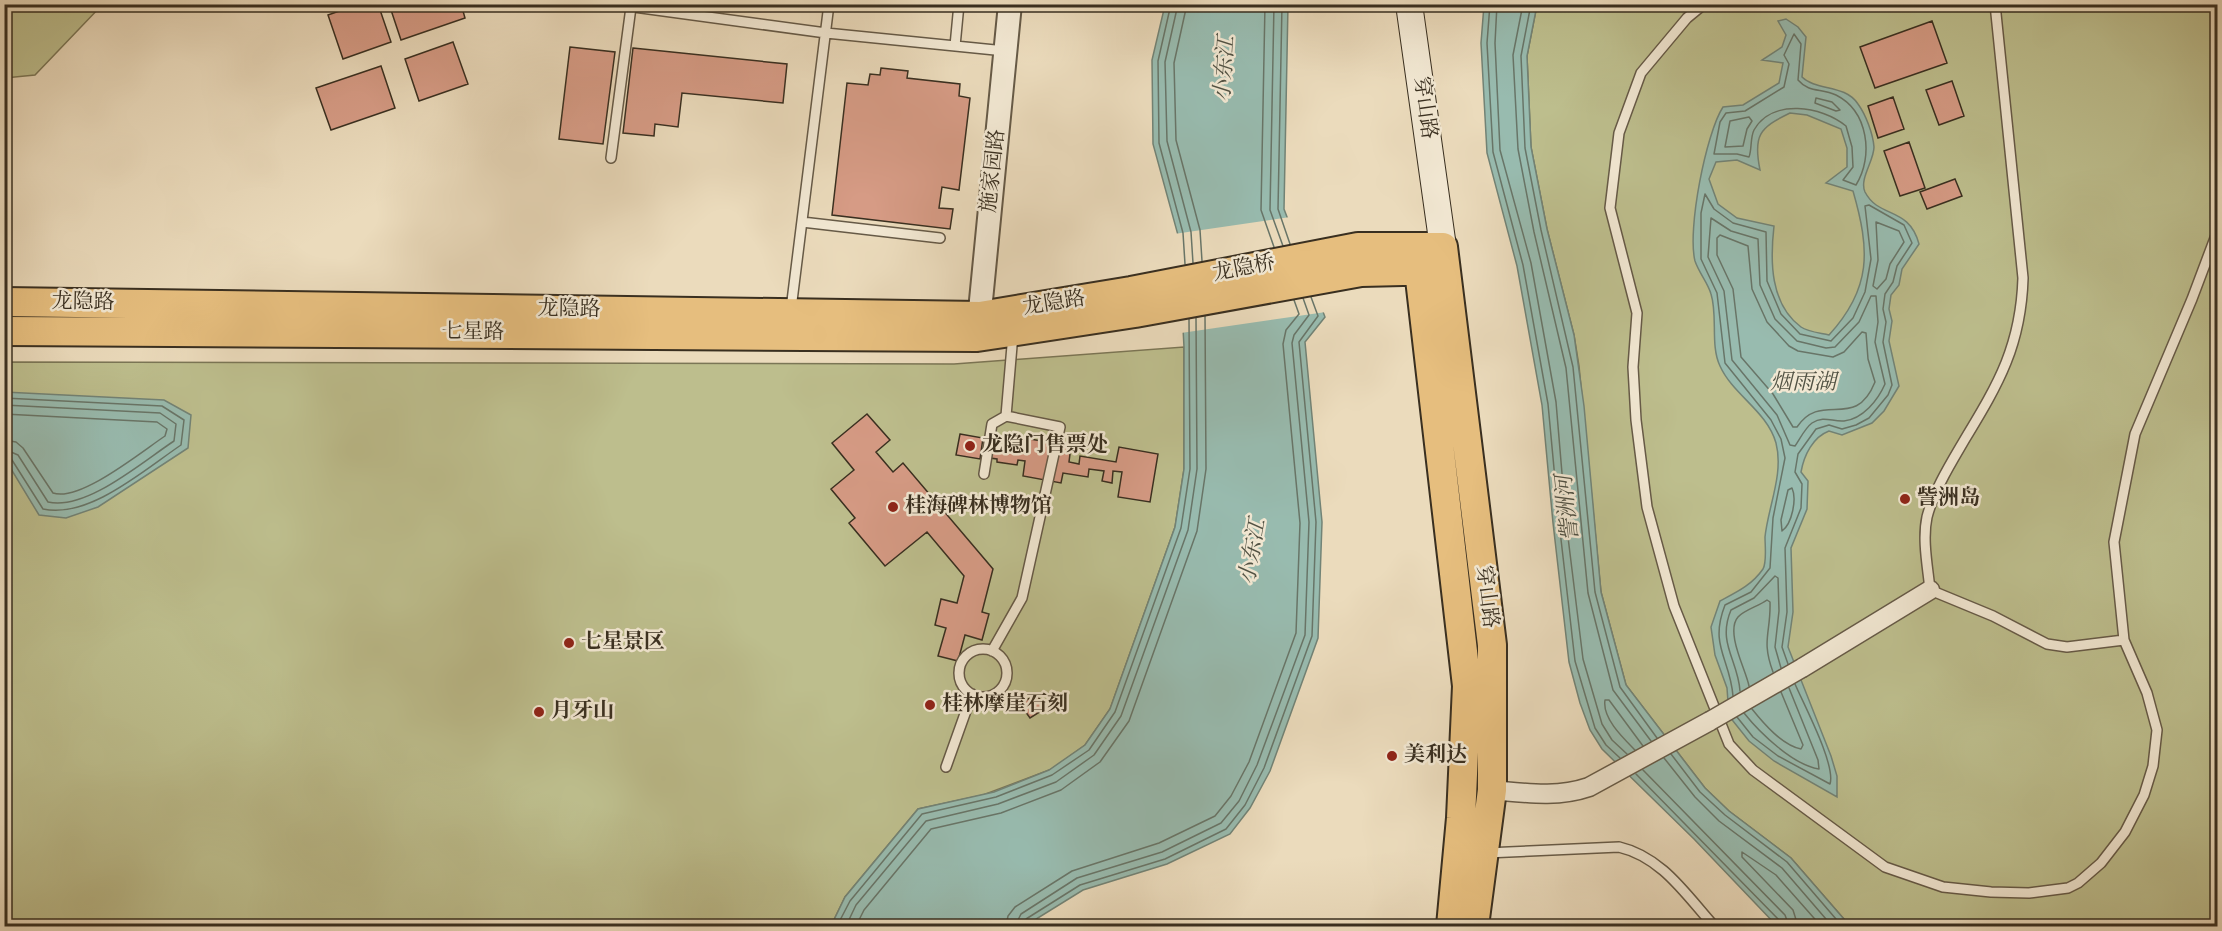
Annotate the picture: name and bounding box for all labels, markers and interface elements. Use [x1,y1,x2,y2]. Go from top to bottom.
water label: 小东江 [1208,32,1244,103]
street label: 穿山路 [1405,75,1443,141]
street label: 施家园路 [975,128,1013,214]
street label: 龙隐桥 [1210,248,1278,290]
street label: 龙隐路 [1021,284,1087,324]
street label: 龙隐路 [51,287,115,319]
street label: 龙隐路 [537,294,601,326]
street label: 七星路 [442,318,505,348]
water label: 烟雨湖 [1770,368,1840,400]
place label: 龙隐门售票处 [982,431,1108,461]
marker: 龙隐门售票处 [963,439,977,453]
water label: 訾洲河 [1549,470,1588,542]
place label: 訾洲岛 [1917,484,1980,514]
place label: 桂海碑林博物馆 [905,492,1052,522]
marker: 訾洲岛 [1898,492,1912,506]
marker: 桂海碑林博物馆 [886,500,900,514]
water label: 小东江 [1233,514,1276,587]
street label: 穿山路 [1467,564,1505,630]
place label: 七星景区 [581,628,665,658]
marker: 七星景区 [562,636,576,650]
place label: 桂林摩崖石刻 [942,690,1068,720]
place label: 月牙山 [551,697,614,727]
marker: 桂林摩崖石刻 [923,698,937,712]
marker: 月牙山 [532,705,546,719]
place label: 美利达 [1404,741,1467,771]
marker: 美利达 [1385,749,1399,763]

